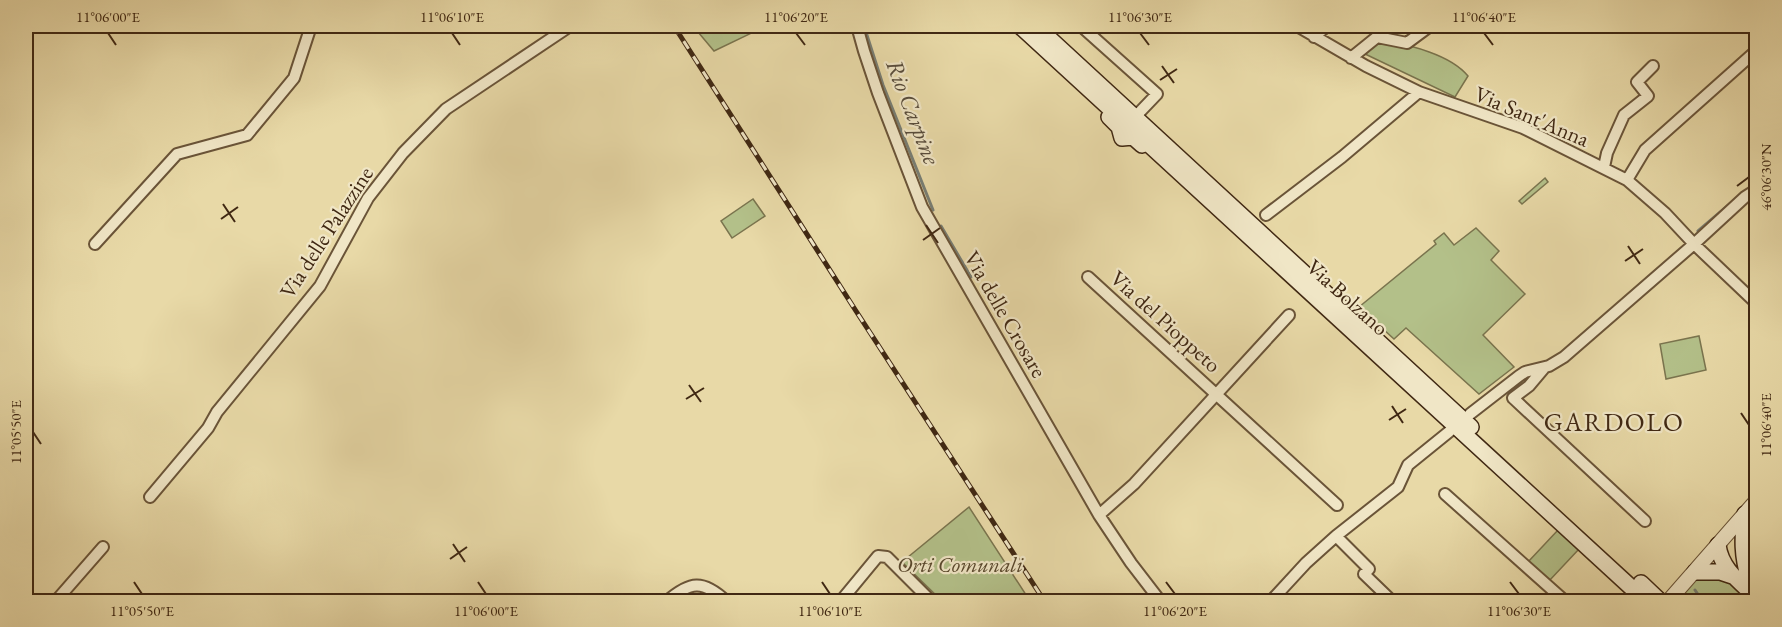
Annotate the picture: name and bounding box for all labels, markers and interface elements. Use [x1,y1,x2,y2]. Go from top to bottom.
text: 11°06'00"E [76,7,141,26]
text: 11°06'10"E [420,7,485,26]
text: 11°06'20"E [764,7,829,26]
text: 11°06'30"E [1108,7,1173,26]
text: 11°06'40"E [1452,7,1517,26]
water label: Rio Carpine [879,55,948,170]
street label: Via Sant'Anna [1470,79,1594,154]
text: 46°06'30"N [1756,143,1775,211]
street label: Via delle Palazzine [273,160,380,304]
street label: Via delle Crosare [958,246,1054,383]
street label: Via Bolzano [1300,253,1395,342]
street label: Via del Pioppeto [1104,264,1227,379]
text: 11°06'40"E [1756,392,1775,457]
text: 11°05'50"E [6,399,25,464]
district label: GARDOLO [1544,405,1684,439]
park label: Orti Comunali [897,550,1025,579]
text: 11°05'50"E [110,601,175,620]
text: 11°06'00"E [454,601,519,620]
text: 11°06'10"E [798,601,863,620]
text: 11°06'20"E [1143,601,1208,620]
text: 11°06'30"E [1487,601,1552,620]

